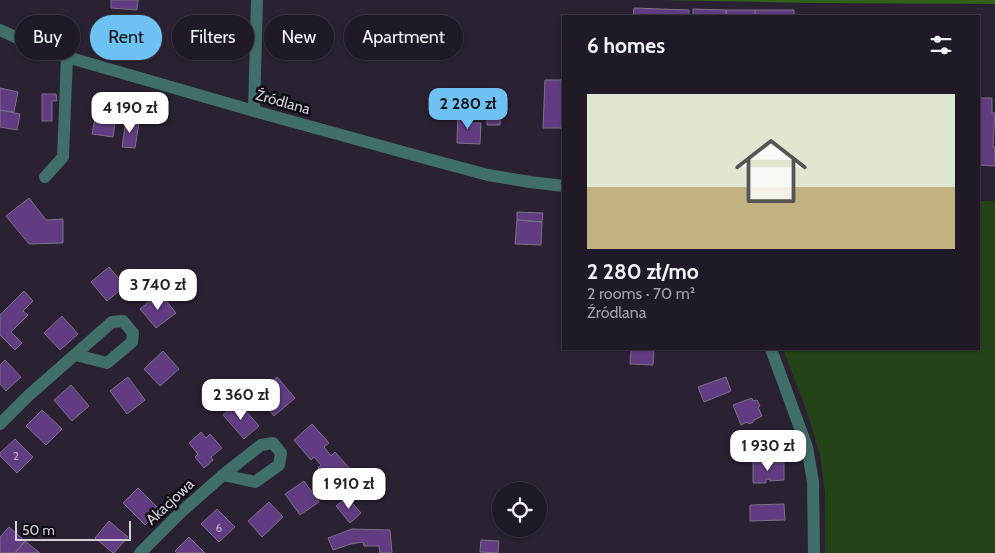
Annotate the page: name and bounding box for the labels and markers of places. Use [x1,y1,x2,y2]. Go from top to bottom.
pin: 2 280 zł [416,88,520,130]
pin: 4 190 zł [78,92,182,134]
pin: 3 740 zł [106,268,210,311]
pin: 2 360 zł [189,378,293,421]
pin: 1 930 zł [716,430,820,472]
pin: 1 910 zł [297,468,401,510]

